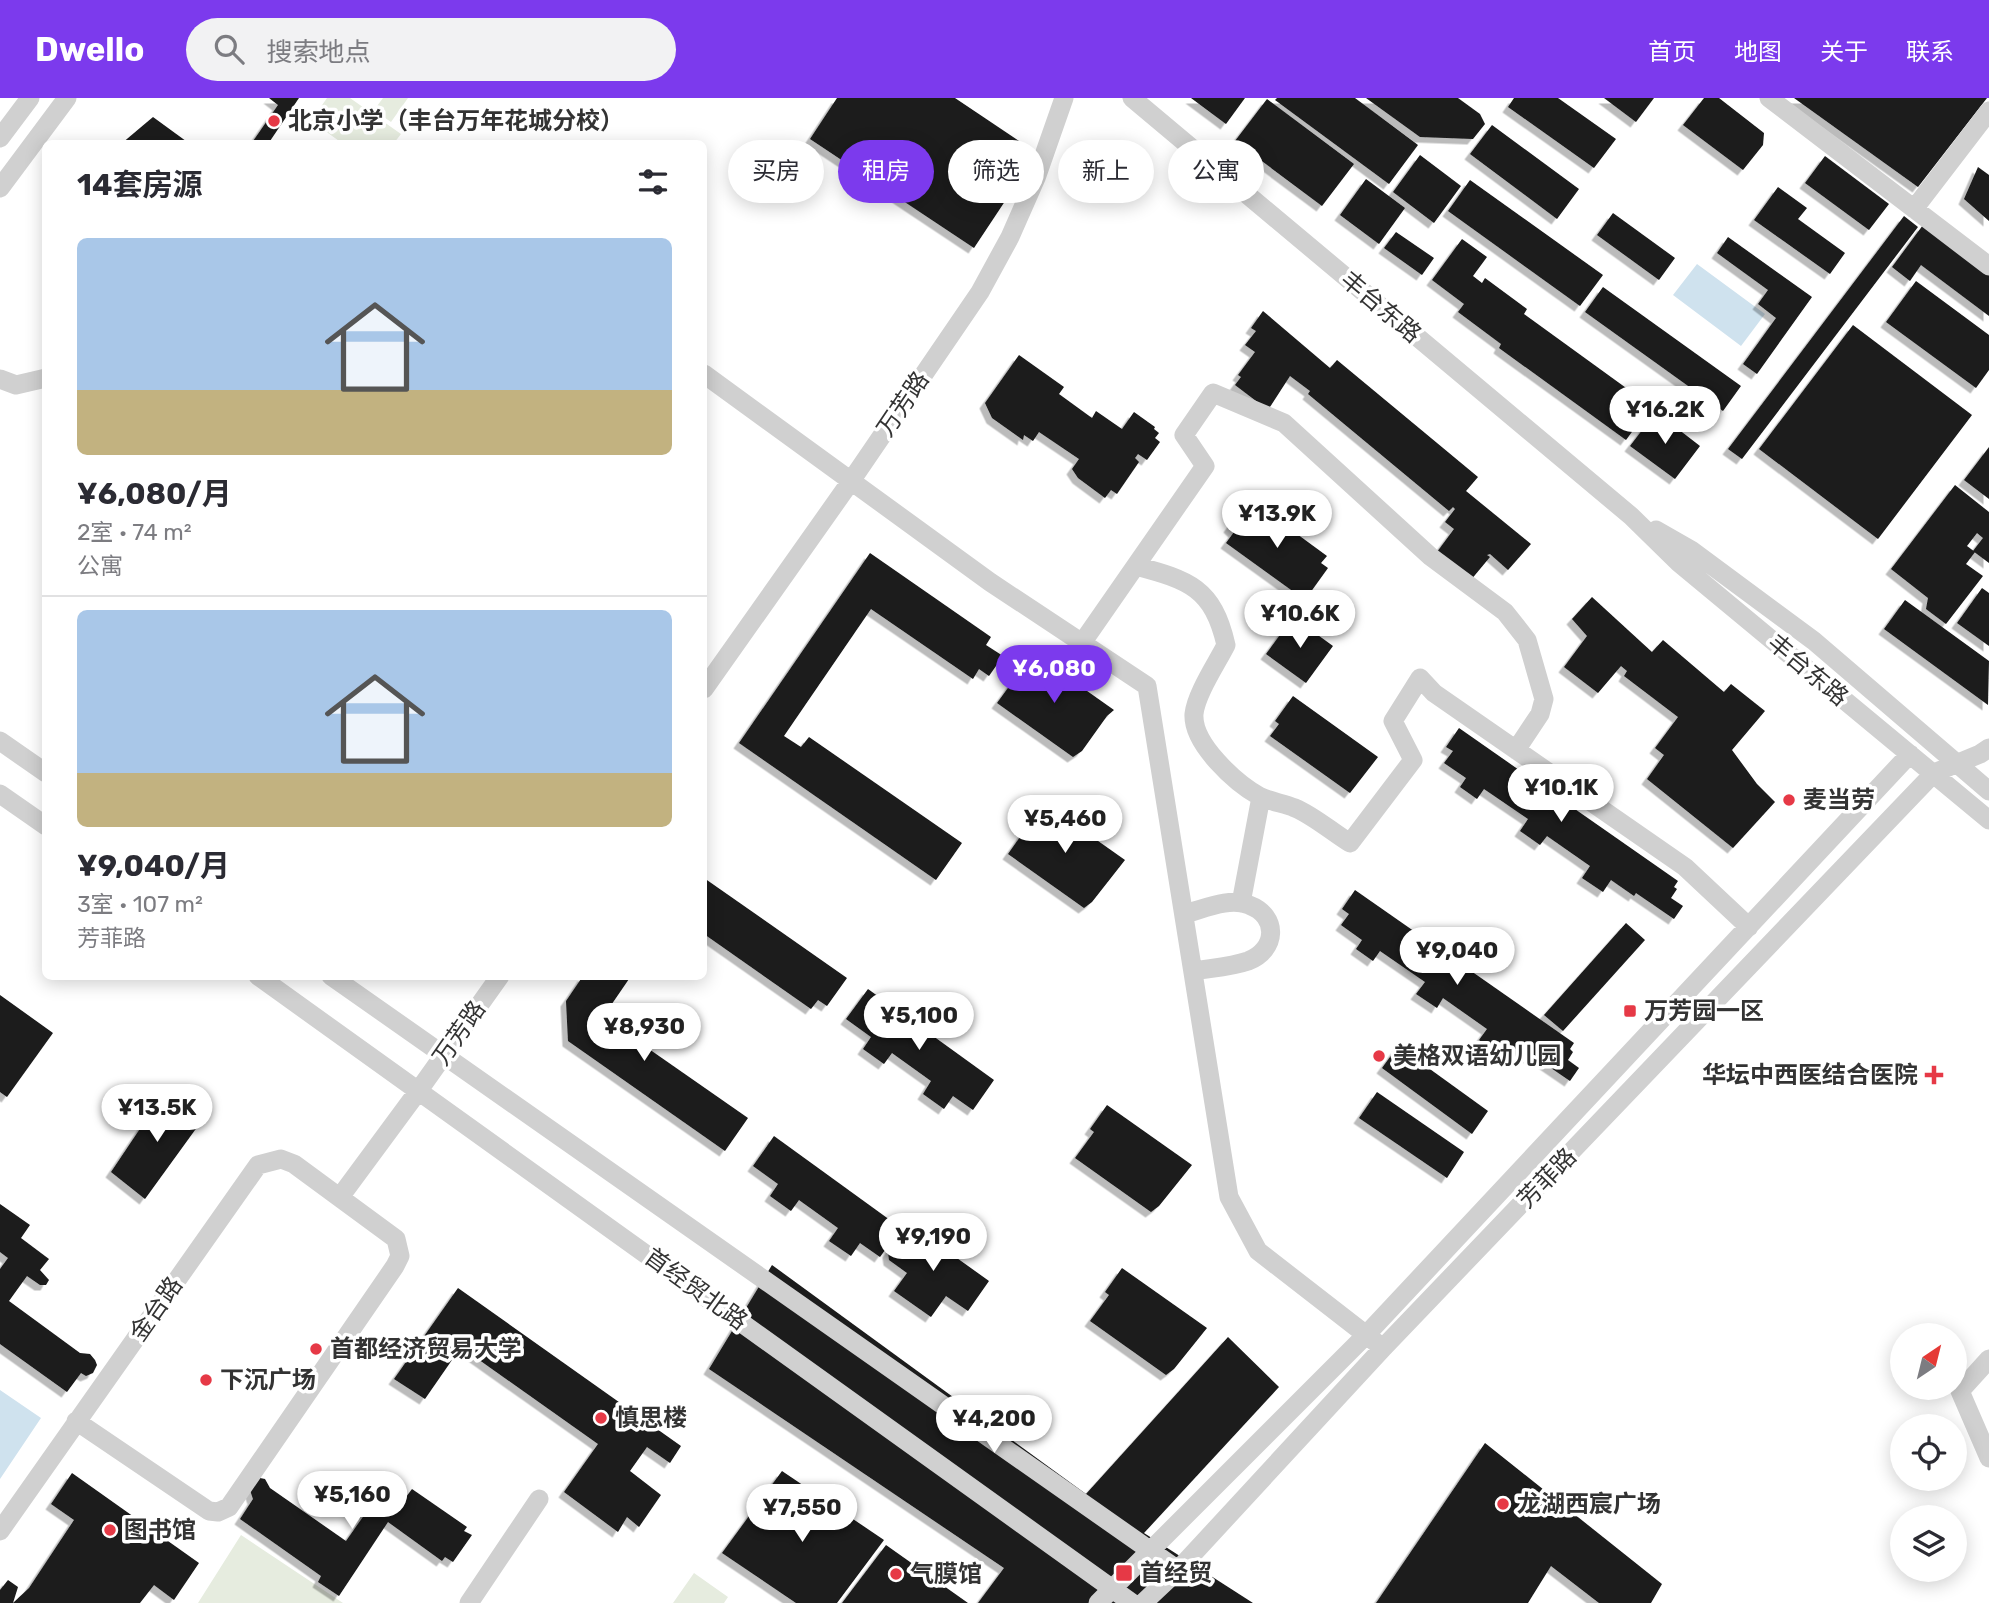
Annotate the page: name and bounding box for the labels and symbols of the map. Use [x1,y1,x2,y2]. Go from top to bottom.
place label: 北京小学（丰台万年花城分校） [288,107,624,135]
marker: 北京小学（丰台万年花城分校） [266,113,282,129]
street label: 丰台东路 [1335,265,1427,349]
street label: 万芳路 [871,366,935,442]
pin: ¥16.2K [1608,386,1722,446]
pin: ¥13.9K [1220,490,1334,550]
pin: ¥10.6K [1243,590,1357,650]
street label: 丰台东路 [1762,628,1854,712]
pin: ¥6,080 [997,646,1111,705]
pin: ¥10.1K [1504,764,1618,824]
place label: 麦当劳 [1803,786,1875,814]
marker: 麦当劳 [1781,792,1797,808]
pin: ¥5,460 [1008,796,1122,855]
pin: ¥9,040 [1400,928,1514,987]
pin: ¥5,100 [862,992,976,1052]
street label: 万芳路 [427,995,491,1071]
place label: 万芳园一区 [1644,997,1764,1025]
marker: 万芳园一区 [1622,1003,1638,1019]
pin: ¥8,930 [587,1004,701,1063]
place label: 美格双语幼儿园 [1393,1042,1561,1070]
marker: 美格双语幼儿园 [1371,1048,1387,1064]
place label: 华坛中西医结合医院 [1702,1061,1918,1089]
marker: 华坛中西医结合医院 [1924,1065,1944,1085]
pin: ¥13.5K [100,1084,214,1144]
street label: 芳菲路 [1512,1142,1582,1214]
pin: ¥9,190 [876,1214,990,1273]
street label: 首经贸北路 [639,1242,753,1336]
street label: 金台路 [124,1271,188,1347]
north arrow [1890,1323,1967,1400]
place label: 首都经济贸易大学 [330,1335,522,1363]
marker: 首都经济贸易大学 [308,1341,324,1357]
place label: 下沉广场 [220,1366,316,1394]
marker: 下沉广场 [198,1372,214,1388]
pin: ¥4,200 [937,1396,1051,1455]
place label: 慎思楼 [615,1404,687,1432]
marker: 慎思楼 [593,1410,609,1426]
pin: ¥5,160 [295,1472,409,1531]
pin: ¥7,550 [745,1484,859,1544]
place label: 龙湖西宸广场 [1517,1490,1661,1518]
marker: 龙湖西宸广场 [1495,1496,1511,1512]
place label: 图书馆 [124,1516,196,1544]
marker: 图书馆 [102,1522,118,1538]
place label: 首经贸 [1140,1559,1212,1587]
place label: 气膜馆 [910,1560,982,1588]
marker: 首经贸 [1114,1563,1134,1583]
marker: 气膜馆 [888,1566,904,1582]

